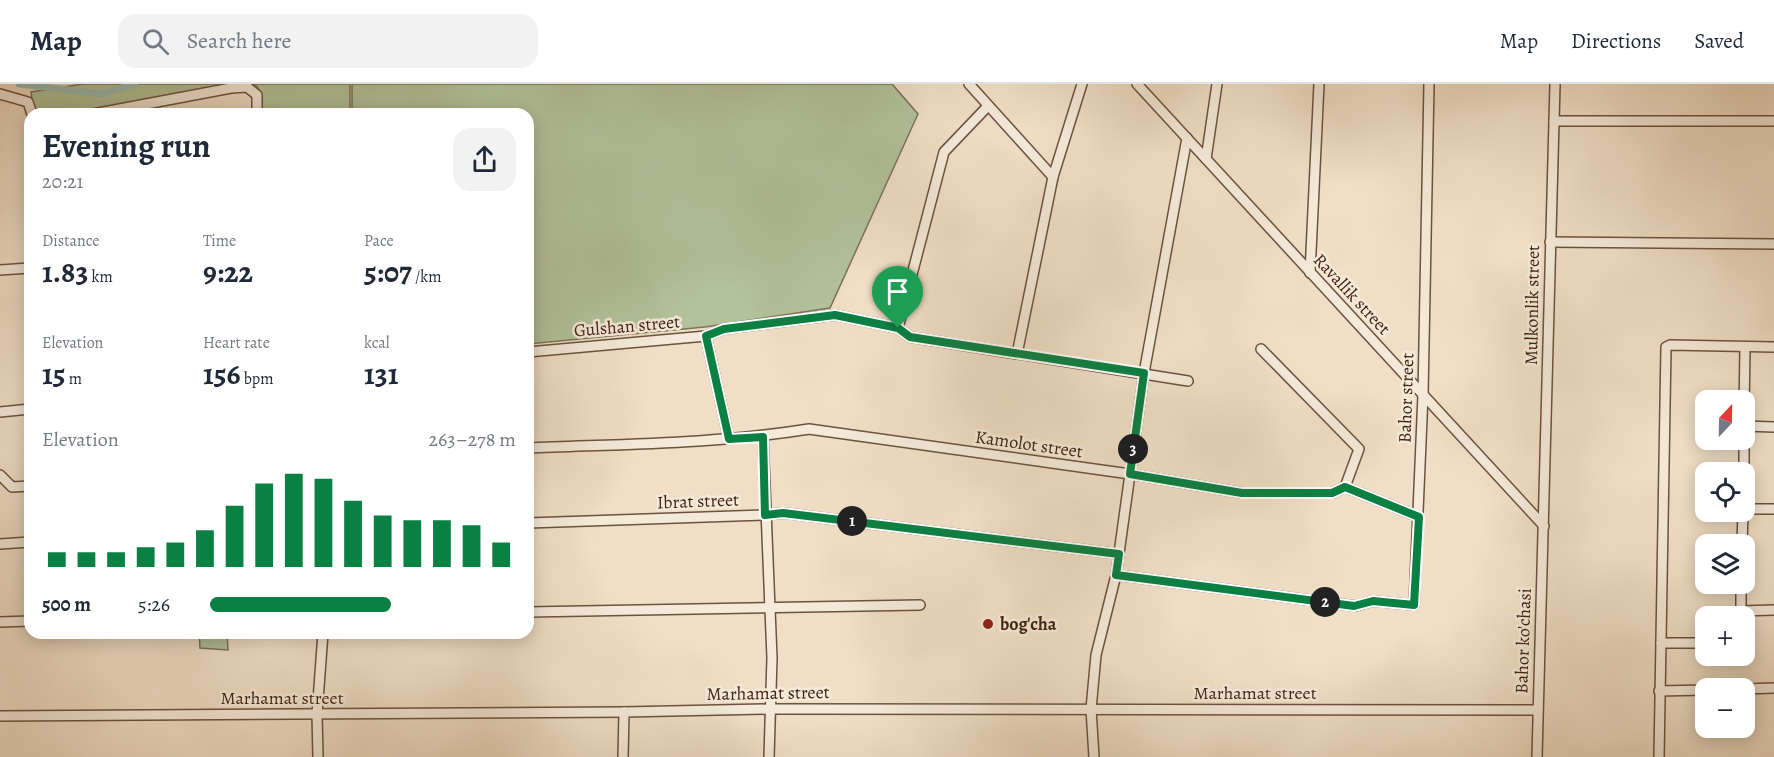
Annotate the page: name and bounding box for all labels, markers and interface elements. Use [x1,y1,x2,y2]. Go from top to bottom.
search box [118,14,538,68]
text: Map [30,22,82,60]
icon: search [139,25,172,58]
text: Search here [187,26,291,56]
text: Map [1500,27,1538,55]
text: Directions [1571,27,1661,55]
text: Saved [1694,27,1744,55]
text: Evening run [42,123,211,168]
button: share [453,128,516,191]
text: 20:21 [42,168,83,195]
text: Distance [42,230,99,252]
text: Time [203,230,236,252]
text: Pace [364,230,394,252]
street label: Mulkonlik street [1519,245,1545,365]
street label: Ravallik street [1308,248,1396,340]
text: 1.83 [42,252,88,292]
text: 9:22 [203,252,253,292]
text: 5:07 [364,252,412,292]
text: km [88,266,113,288]
text: /km [412,266,442,288]
pin [872,266,923,328]
icon: arrive [881,275,914,308]
street label: Gulshan street [573,309,681,343]
text: Elevation [42,332,103,354]
text: Heart rate [203,332,270,354]
text: kcal [364,332,390,354]
street label: Bahor street [1392,352,1420,443]
text: 15 [42,354,66,394]
text: 156 [203,354,241,394]
text: 131 [364,354,398,394]
text: m [66,368,82,390]
text: bpm [241,368,274,390]
north arrow [1695,390,1755,450]
map controls [1695,390,1755,738]
street label: Kamolot street [974,425,1084,463]
text: Elevation [42,426,119,453]
text: 263–278 m [429,426,516,453]
pin: 3 [1118,434,1148,464]
text: 3 [1130,438,1136,460]
button: locate [1695,462,1755,522]
street label: Ibrat street [656,488,740,514]
pin: 1 [837,506,867,536]
text: 1 [849,510,855,532]
button: layers [1695,534,1755,594]
pin: 2 [1310,587,1340,617]
street label: Bahor ko'chasi [1509,588,1537,694]
text: 500 m [42,591,91,618]
text: 5:26 [138,591,170,618]
text: 2 [1321,591,1329,613]
button: + [1695,606,1755,666]
place label: bog'cha [999,612,1057,636]
marker: bog'cha [981,617,995,631]
button: − [1695,678,1755,738]
street label: Marhamat street [706,680,830,706]
street label: Marhamat street [1193,681,1317,705]
street label: Marhamat street [220,686,344,710]

